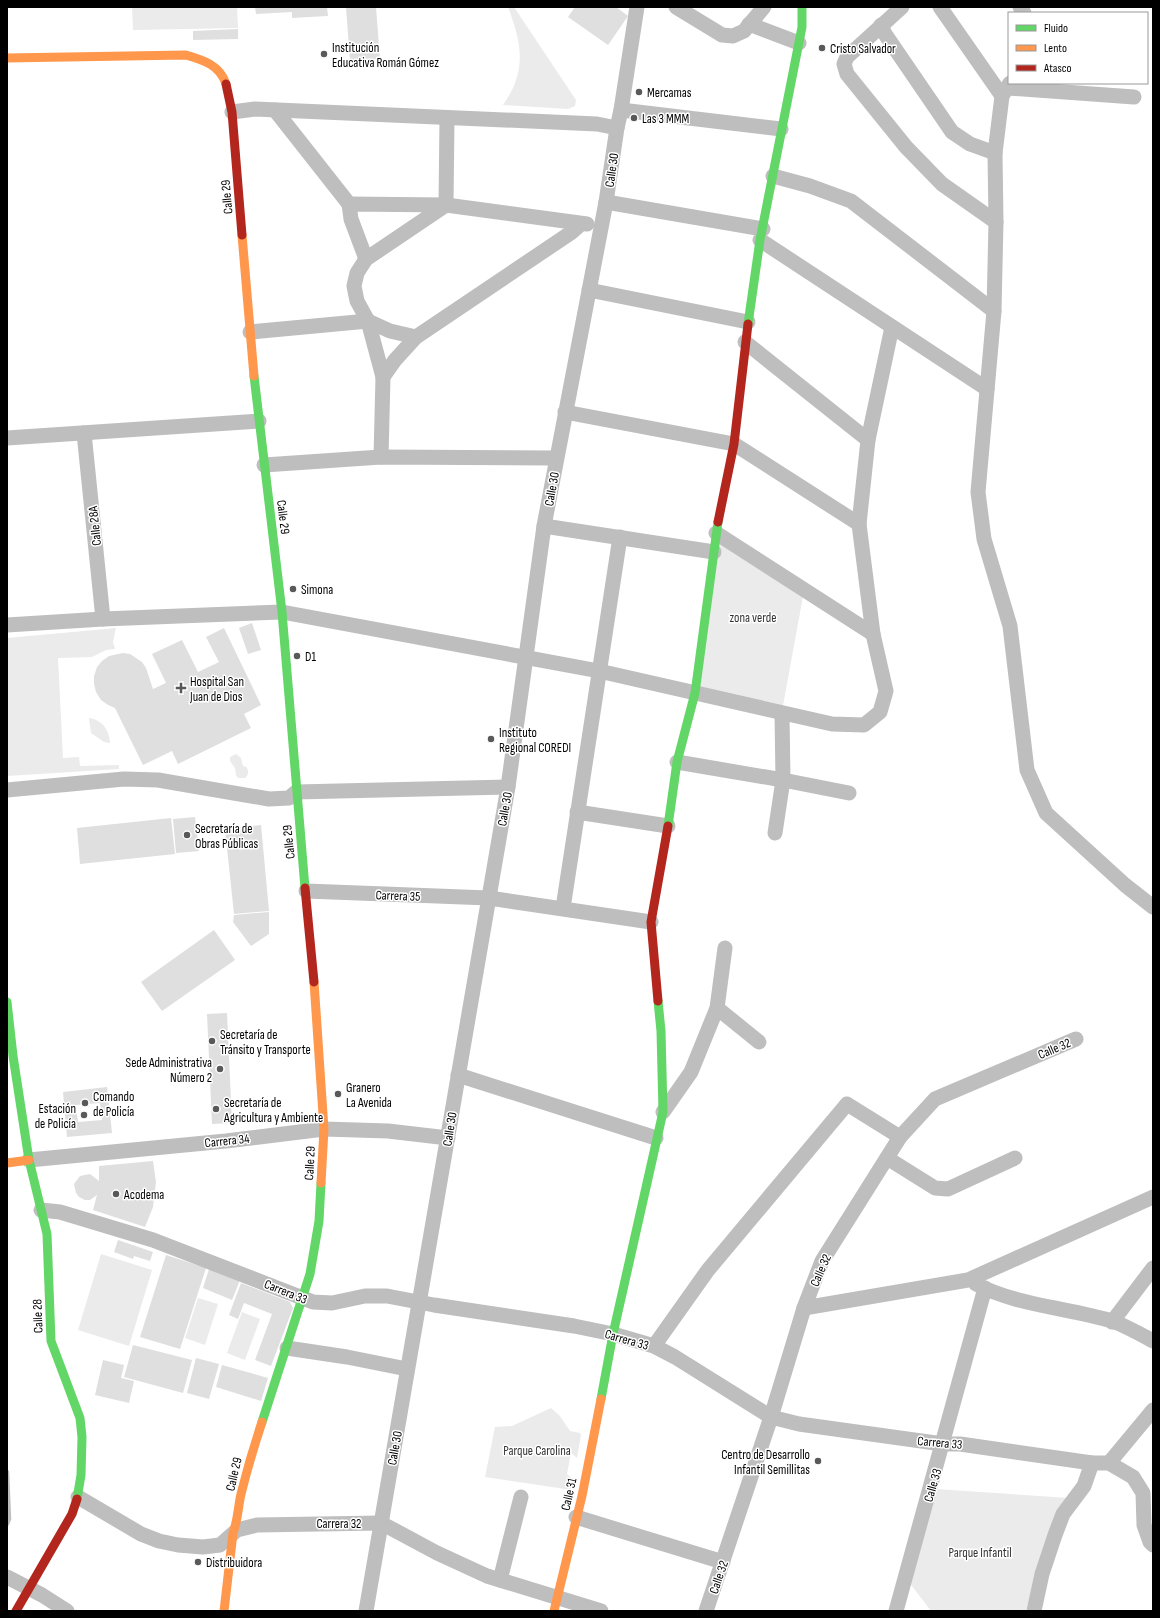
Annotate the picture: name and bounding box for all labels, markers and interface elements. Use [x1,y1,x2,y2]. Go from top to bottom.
legend [1008,12,1148,84]
text: Fluido [1044,21,1068,36]
place label: Institución Educativa Román Gómez [332,40,439,71]
place label: Cristo Salvador [830,41,896,57]
text: Lento [1044,41,1067,56]
marker: Cristo Salvador [817,43,827,53]
marker: Institución Educativa Román Gómez [319,49,329,59]
text: Atasco [1043,61,1071,76]
place label: Mercamas [647,85,692,101]
marker: Mercamas [634,87,644,97]
place label: Las 3 MMM [642,111,690,127]
marker: Las 3 MMM [629,113,639,123]
street label: Calle 30 [602,152,622,188]
street label: Calle 29 [218,179,236,215]
street label: Calle 30 [541,471,563,508]
street label: Calle 29 [273,499,293,535]
street label: Calle 28A [85,505,105,547]
place label: Simona [301,582,333,598]
marker: Simona [288,584,298,594]
park label: zona verde [730,610,776,626]
place label: D1 [305,649,316,665]
marker: D1 [292,651,302,661]
place label: Hospital San Juan de Dios [189,674,244,705]
marker: Hospital San Juan de Dios [175,682,187,694]
place label: Instituto Regional COREDI [499,725,571,756]
marker: Instituto Regional COREDI [486,734,496,744]
street label: Calle 30 [494,791,516,828]
place label: Secretaría de Obras Públicas [195,821,259,852]
street label: Calle 29 [279,824,299,860]
marker: Secretaría de Obras Públicas [182,830,192,840]
street label: Carrera 35 [375,887,421,905]
place label: Secretaría de Tránsito y Transporte [220,1027,311,1058]
street label: Calle 32 [1036,1035,1073,1063]
marker: Secretaría de Tránsito y Transporte [207,1036,217,1046]
place label: Sede Administrativa Número 2 [126,1055,212,1086]
marker: Sede Administrativa Número 2 [215,1064,225,1074]
place label: Granero La Avenida [346,1080,392,1111]
place label: Comando de Policía [93,1089,134,1120]
marker: Granero La Avenida [333,1089,343,1099]
place label: Secretaría de Agricultura y Ambiente [223,1095,323,1126]
marker: Comando de Policía [80,1098,90,1108]
place label: Estación de Policía [35,1101,76,1132]
marker: Secretaría de Agricultura y Ambiente [211,1104,221,1114]
marker: Estación de Policía [79,1110,89,1120]
street label: Calle 30 [439,1111,461,1147]
street label: Carrera 34 [204,1131,251,1151]
street label: Calle 29 [301,1145,319,1181]
place label: Acodema [123,1187,164,1203]
marker: Acodema [111,1189,121,1199]
street label: Calle 32 [807,1252,835,1289]
street label: Carrera 33 [262,1276,310,1308]
street label: Calle 28 [29,1298,47,1333]
street label: Carrera 33 [603,1326,651,1354]
street label: Calle 30 [384,1430,406,1467]
street label: Carrera 33 [917,1433,963,1453]
park label: Parque Carolina [503,1443,571,1459]
place label: Centro de Desarrollo Infantil Semillitas [721,1447,810,1478]
street label: Calle 29 [222,1455,246,1493]
marker: Centro de Desarrollo Infantil Semillitas [813,1456,823,1466]
street label: Calle 33 [921,1467,945,1504]
street label: Calle 31 [557,1476,581,1512]
street label: Carrera 32 [317,1516,361,1532]
park label: Parque Infantil [948,1545,1012,1561]
place label: Distribuidora [206,1555,262,1571]
marker: Distribuidora [193,1557,203,1567]
street label: Calle 32 [706,1559,732,1596]

